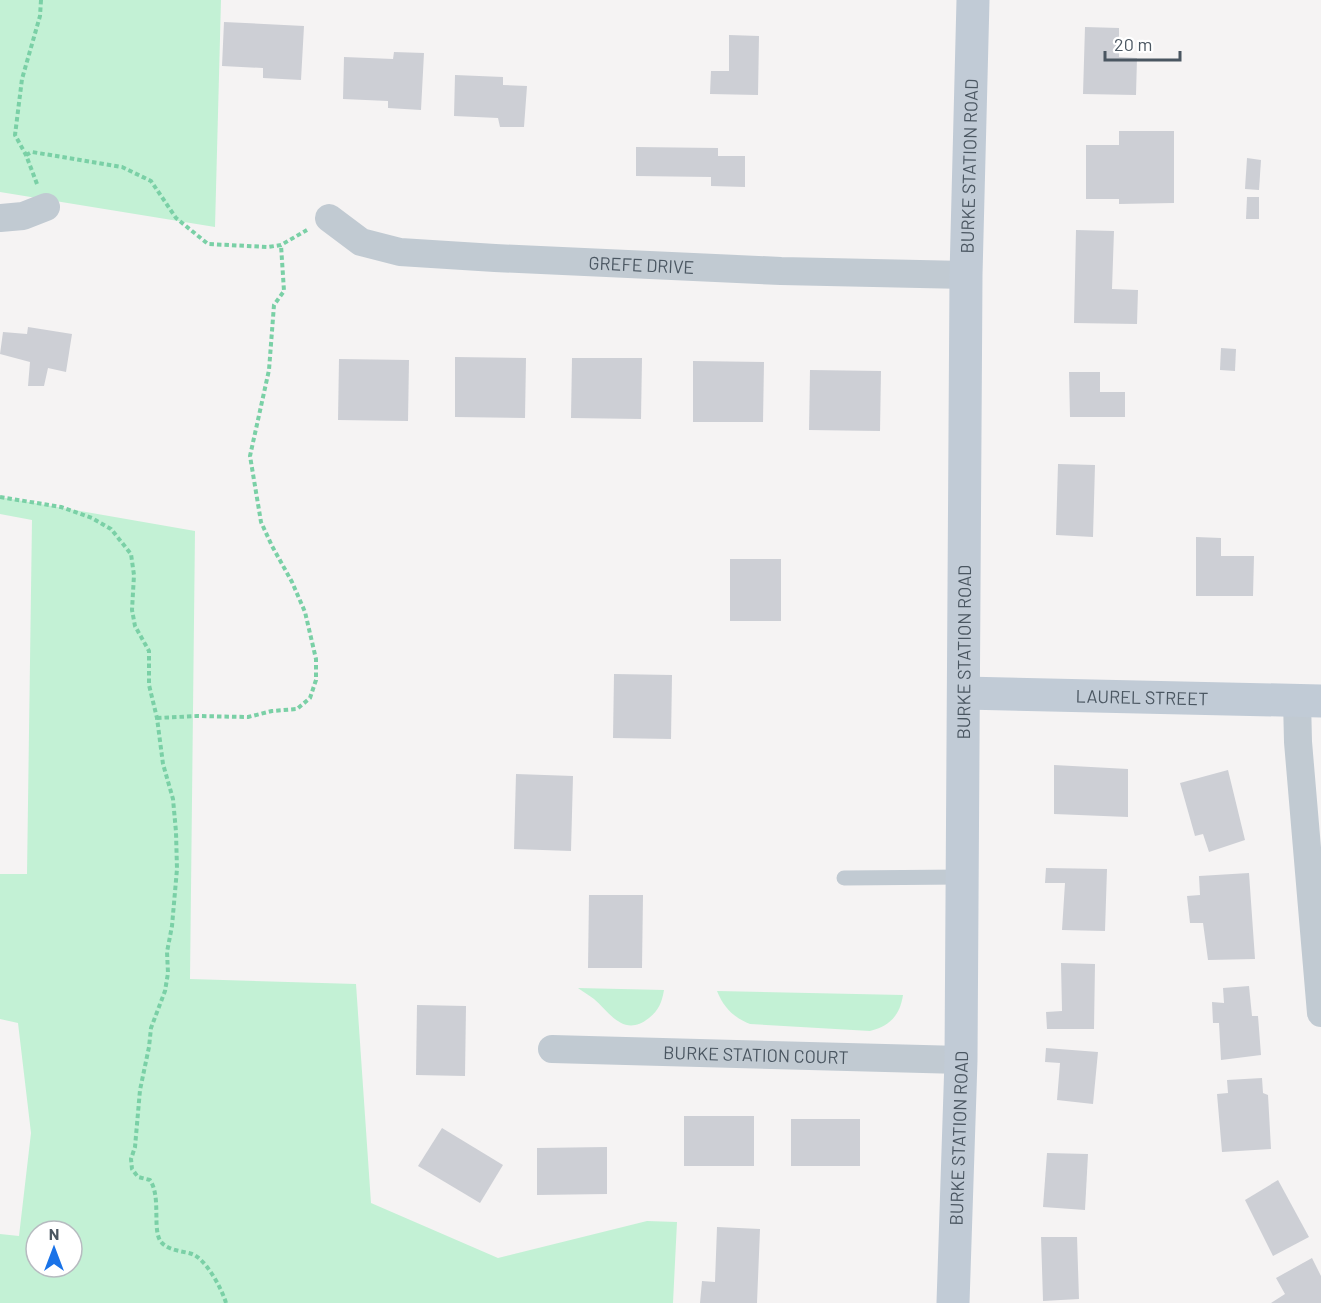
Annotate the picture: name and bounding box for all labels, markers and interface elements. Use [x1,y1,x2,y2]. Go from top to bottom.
scale bar [1105,24,1180,62]
text: 20 m [1114,33,1152,55]
street label: BURKE STATION ROAD [956,79,982,254]
street label: GREFE DRIVE [588,251,695,278]
street label: BURKE STATION ROAD [952,565,975,740]
street label: LAUREL STREET [1075,685,1209,709]
street label: BURKE STATION COURT [663,1041,849,1068]
street label: BURKE STATION ROAD [945,1051,972,1226]
north arrow [24,1219,84,1279]
text: N [49,1224,59,1243]

